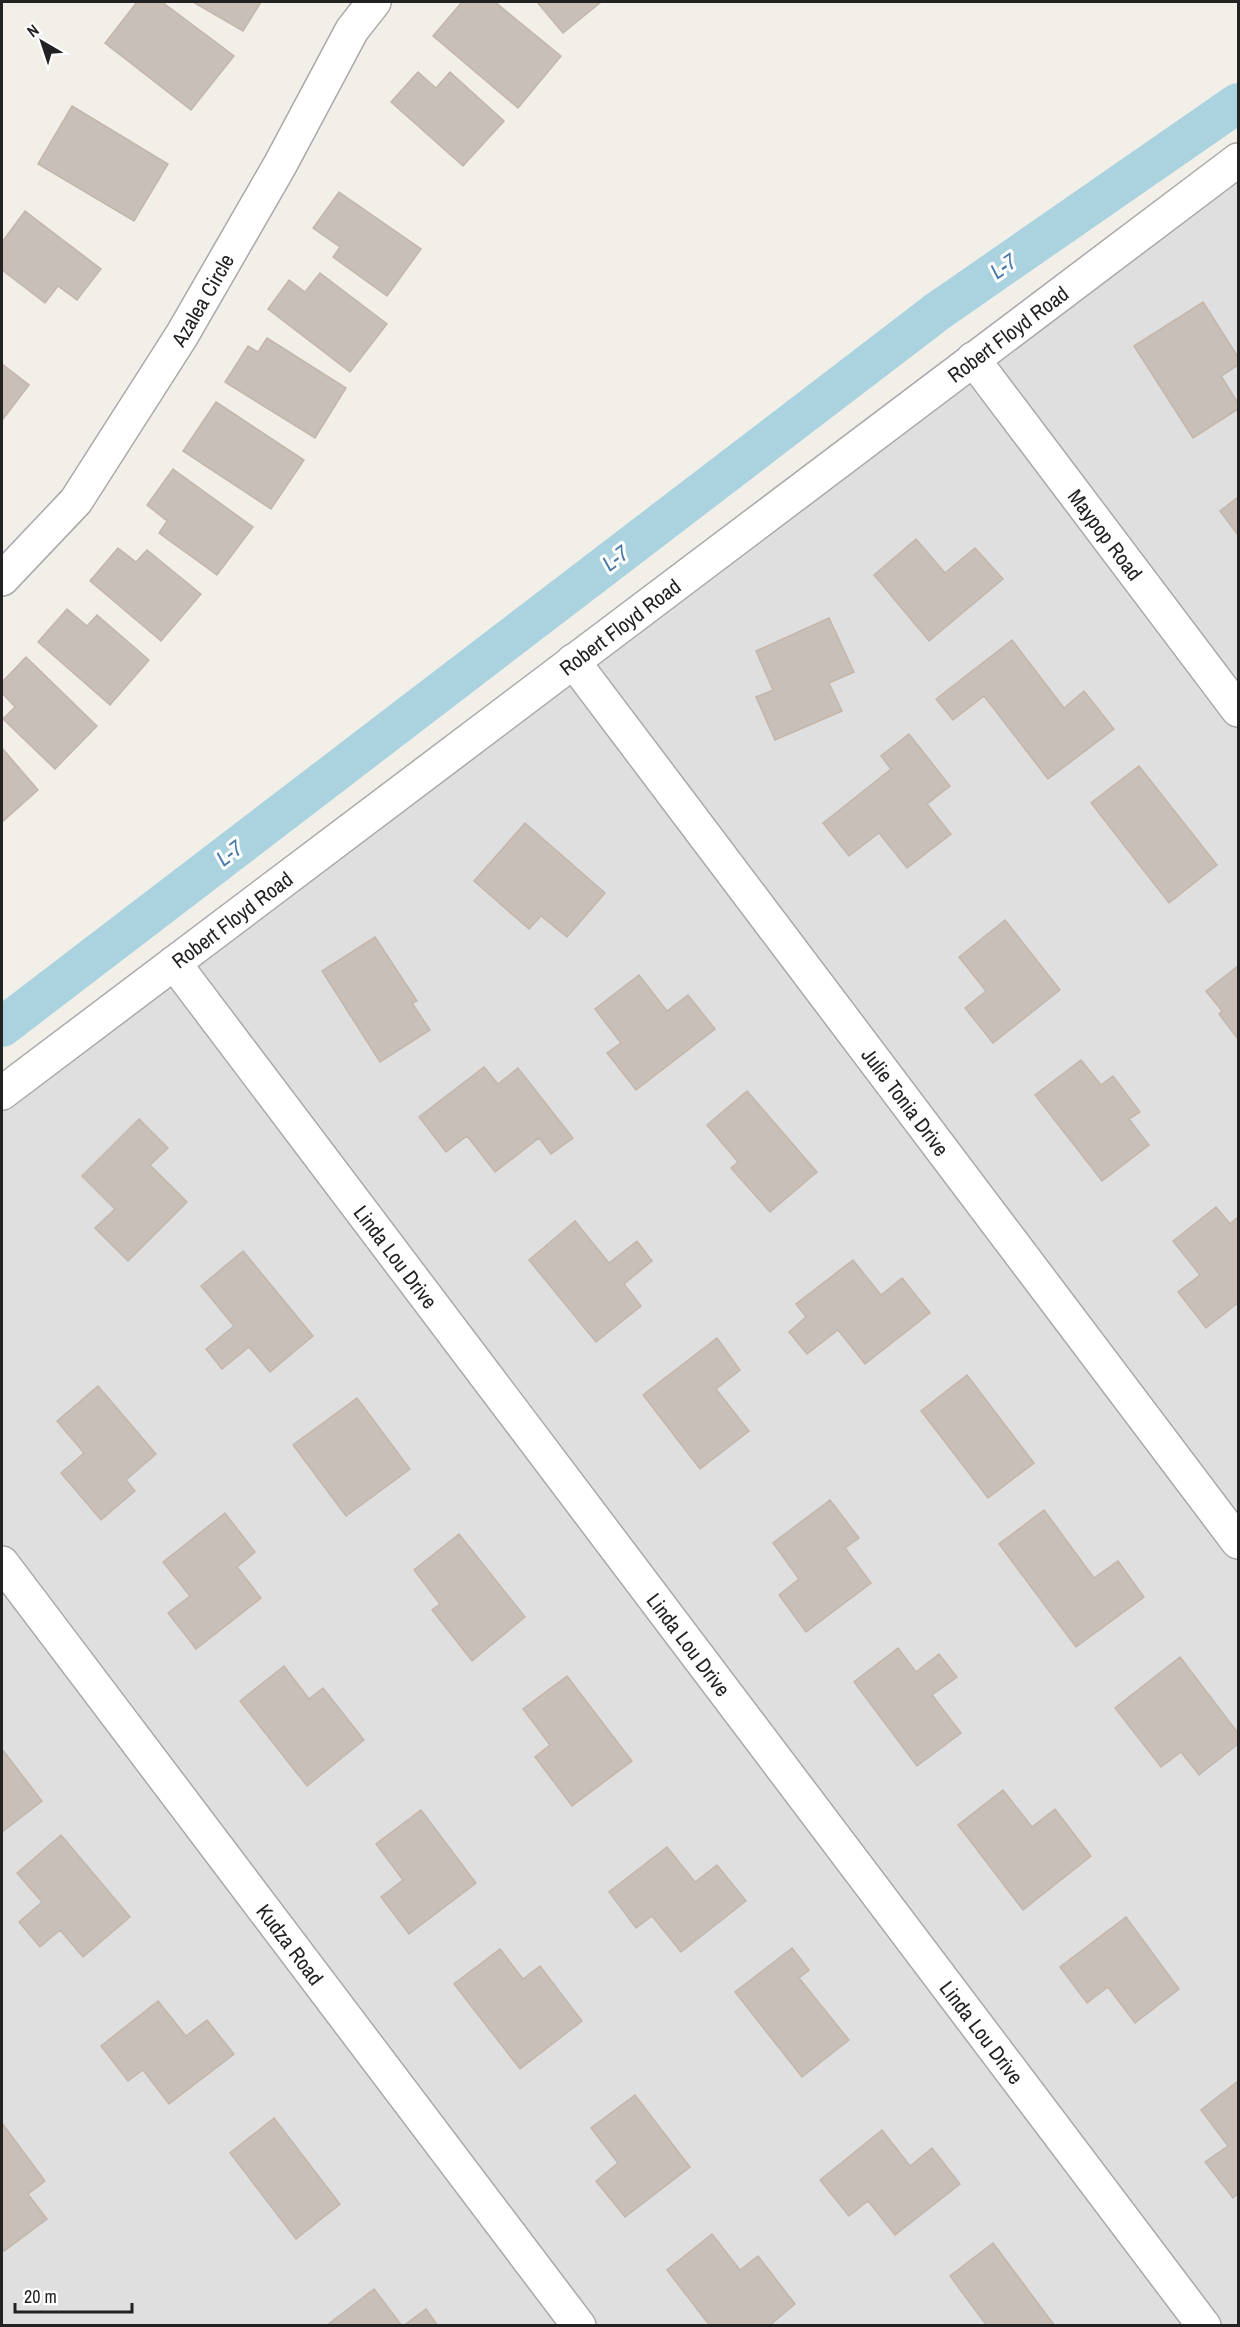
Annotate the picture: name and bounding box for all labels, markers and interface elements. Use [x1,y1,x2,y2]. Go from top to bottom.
north arrow [12,12,72,72]
text: N [22,19,43,42]
water label: L-7 [984,246,1023,286]
street label: Azalea Circle [163,248,240,353]
street label: Robert Floyd Road [941,279,1074,389]
street label: Maypop Road [1062,483,1149,586]
water label: L-7 [596,538,635,578]
street label: Robert Floyd Road [553,572,686,682]
water label: L-7 [210,833,249,873]
street label: Robert Floyd Road [165,864,298,975]
street label: Julie Tonia Drive [855,1041,956,1162]
street label: Linda Lou Drive [347,1199,444,1314]
street label: Linda Lou Drive [640,1587,737,1702]
street label: Kudza Road [250,1898,330,1991]
street label: Linda Lou Drive [933,1974,1030,2090]
scale bar [15,2276,132,2314]
text: 20 m [24,2284,57,2309]

